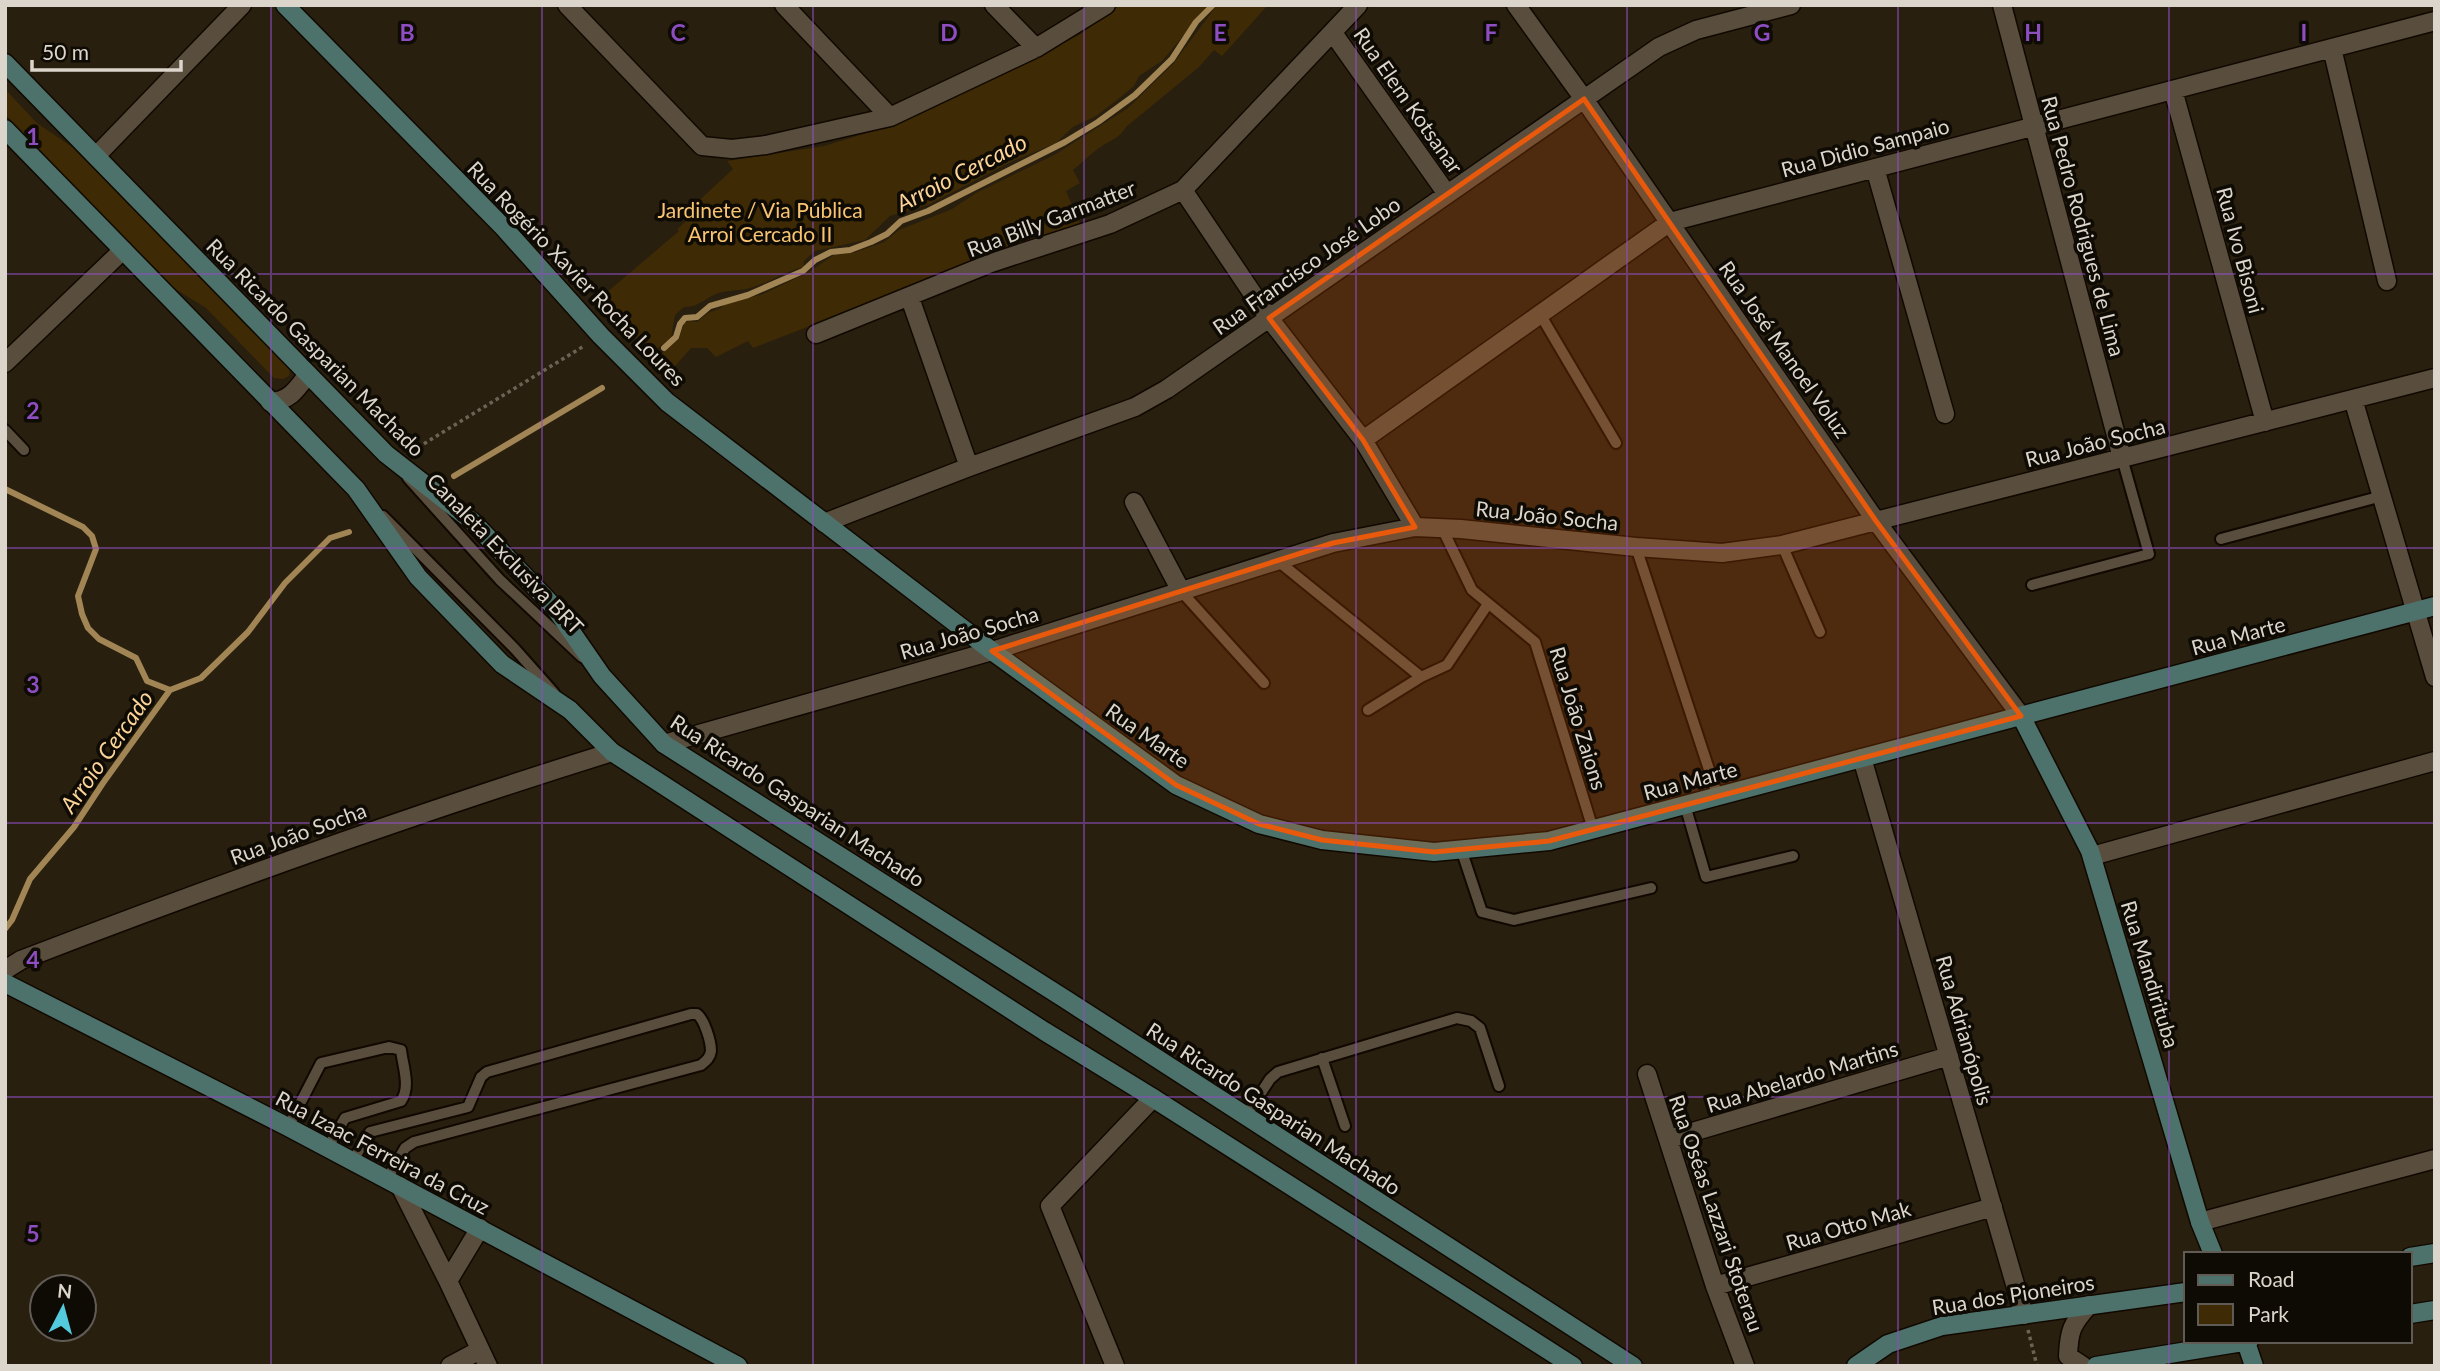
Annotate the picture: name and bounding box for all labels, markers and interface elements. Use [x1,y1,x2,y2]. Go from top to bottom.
text: B [399,18,415,46]
text: C [670,18,686,46]
text: D [940,18,958,46]
text: E [1213,18,1227,46]
text: F [1484,18,1498,46]
text: G [1754,18,1770,46]
text: H [2024,18,2042,46]
text: I [2301,18,2307,46]
street label: Rua Elem Kotsanar [1349,22,1469,178]
scale bar [32,28,180,72]
text: 50 m [42,39,89,64]
street label: Rua Pedro Rodrigues de Lima [2037,93,2131,359]
street label: Rua Didio Sampaio [1778,112,1952,181]
text: 1 [26,122,40,150]
water label: Arroio Cercado [890,127,1031,217]
street label: Rua Rogério Xavier Rocha Loures [463,155,691,391]
street label: Rua Billy Garmatter [963,174,1139,262]
street label: Rua Ivo Bisoni [2212,184,2270,316]
street label: Rua Francisco José Lobo [1207,191,1405,339]
park label: Jardinete / Via Pública Arroi Cercado II [657,197,863,246]
street label: Rua Ricardo Gasparian Machado [202,233,430,461]
street label: Rua José Manoel Voluz [1714,256,1856,442]
text: 2 [26,396,40,424]
street label: Rua João Socha [2023,413,2167,471]
street label: Canaleta Exclusiva BRT [423,467,590,639]
street label: Rua João Socha [1474,495,1620,535]
street label: Rua João Socha [897,600,1041,664]
street label: Rua Marte [2188,610,2288,660]
street label: Rua João Zaions [1545,643,1613,793]
text: 3 [26,670,40,698]
water label: Arroio Cercado [53,684,158,818]
street label: Rua Marte [1101,697,1195,773]
street label: Rua Ricardo Gasparian Machado [666,708,930,892]
street label: Rua Marte [1640,755,1740,805]
street label: Rua João Socha [226,797,370,869]
street label: Rua Mandirituba [2117,897,2185,1051]
text: 4 [26,945,40,973]
street label: Rua Adrianópolis [1932,952,1998,1108]
street label: Rua Ricardo Gasparian Machado [1142,1016,1406,1200]
street label: Rua Abelardo Martins [1703,1035,1901,1117]
street label: Rua Izaac Ferreira da Cruz [272,1085,494,1219]
street label: Rua Oséas Lazzari Stoterau [1665,1091,1769,1335]
street label: Rua Otto Mak [1783,1195,1914,1255]
text: 5 [26,1219,40,1247]
legend [2184,1252,2412,1343]
text: Road [2248,1266,2295,1291]
street label: Rua dos Pioneiros [1930,1269,2096,1319]
north arrow [28,1273,98,1343]
text: N [56,1278,73,1303]
text: Park [2248,1301,2289,1326]

